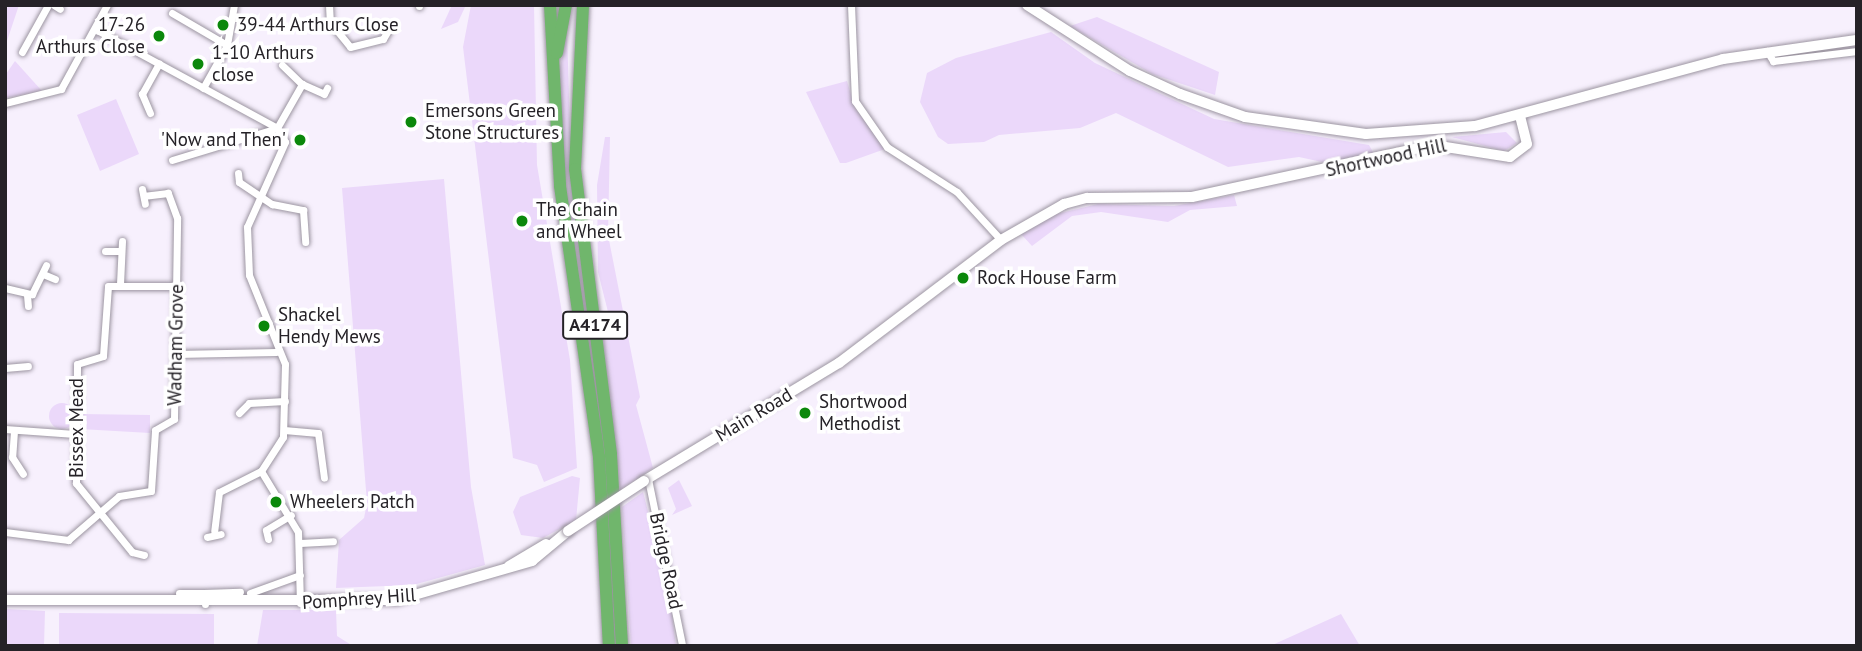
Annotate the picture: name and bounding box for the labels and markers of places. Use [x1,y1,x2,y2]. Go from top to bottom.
place label: 17-26 Arthurs Close [36,14,145,58]
place label: 39-44 Arthurs Close [237,14,399,36]
marker: 39-44 Arthurs Close [215,17,231,33]
marker: 17-26 Arthurs Close [151,28,167,44]
place label: 1-10 Arthurs close [212,42,315,86]
marker: 1-10 Arthurs close [190,56,206,72]
place label: Emersons Green Stone Structures [425,100,559,144]
marker: Emersons Green Stone Structures [403,114,419,130]
place label: 'Now and Then' [160,129,286,151]
marker: 'Now and Then' [292,132,308,148]
place label: The Chain and Wheel [536,199,622,243]
marker: The Chain and Wheel [514,213,530,229]
place label: Rock House Farm [977,267,1117,289]
marker: Rock House Farm [955,270,971,286]
place label: Shackel Hendy Mews [278,304,381,348]
marker: Shackel Hendy Mews [256,318,272,334]
place label: Shortwood Methodist [819,391,907,435]
marker: Shortwood Methodist [797,405,813,421]
place label: Wheelers Patch [290,491,415,513]
marker: Wheelers Patch [268,494,284,510]

